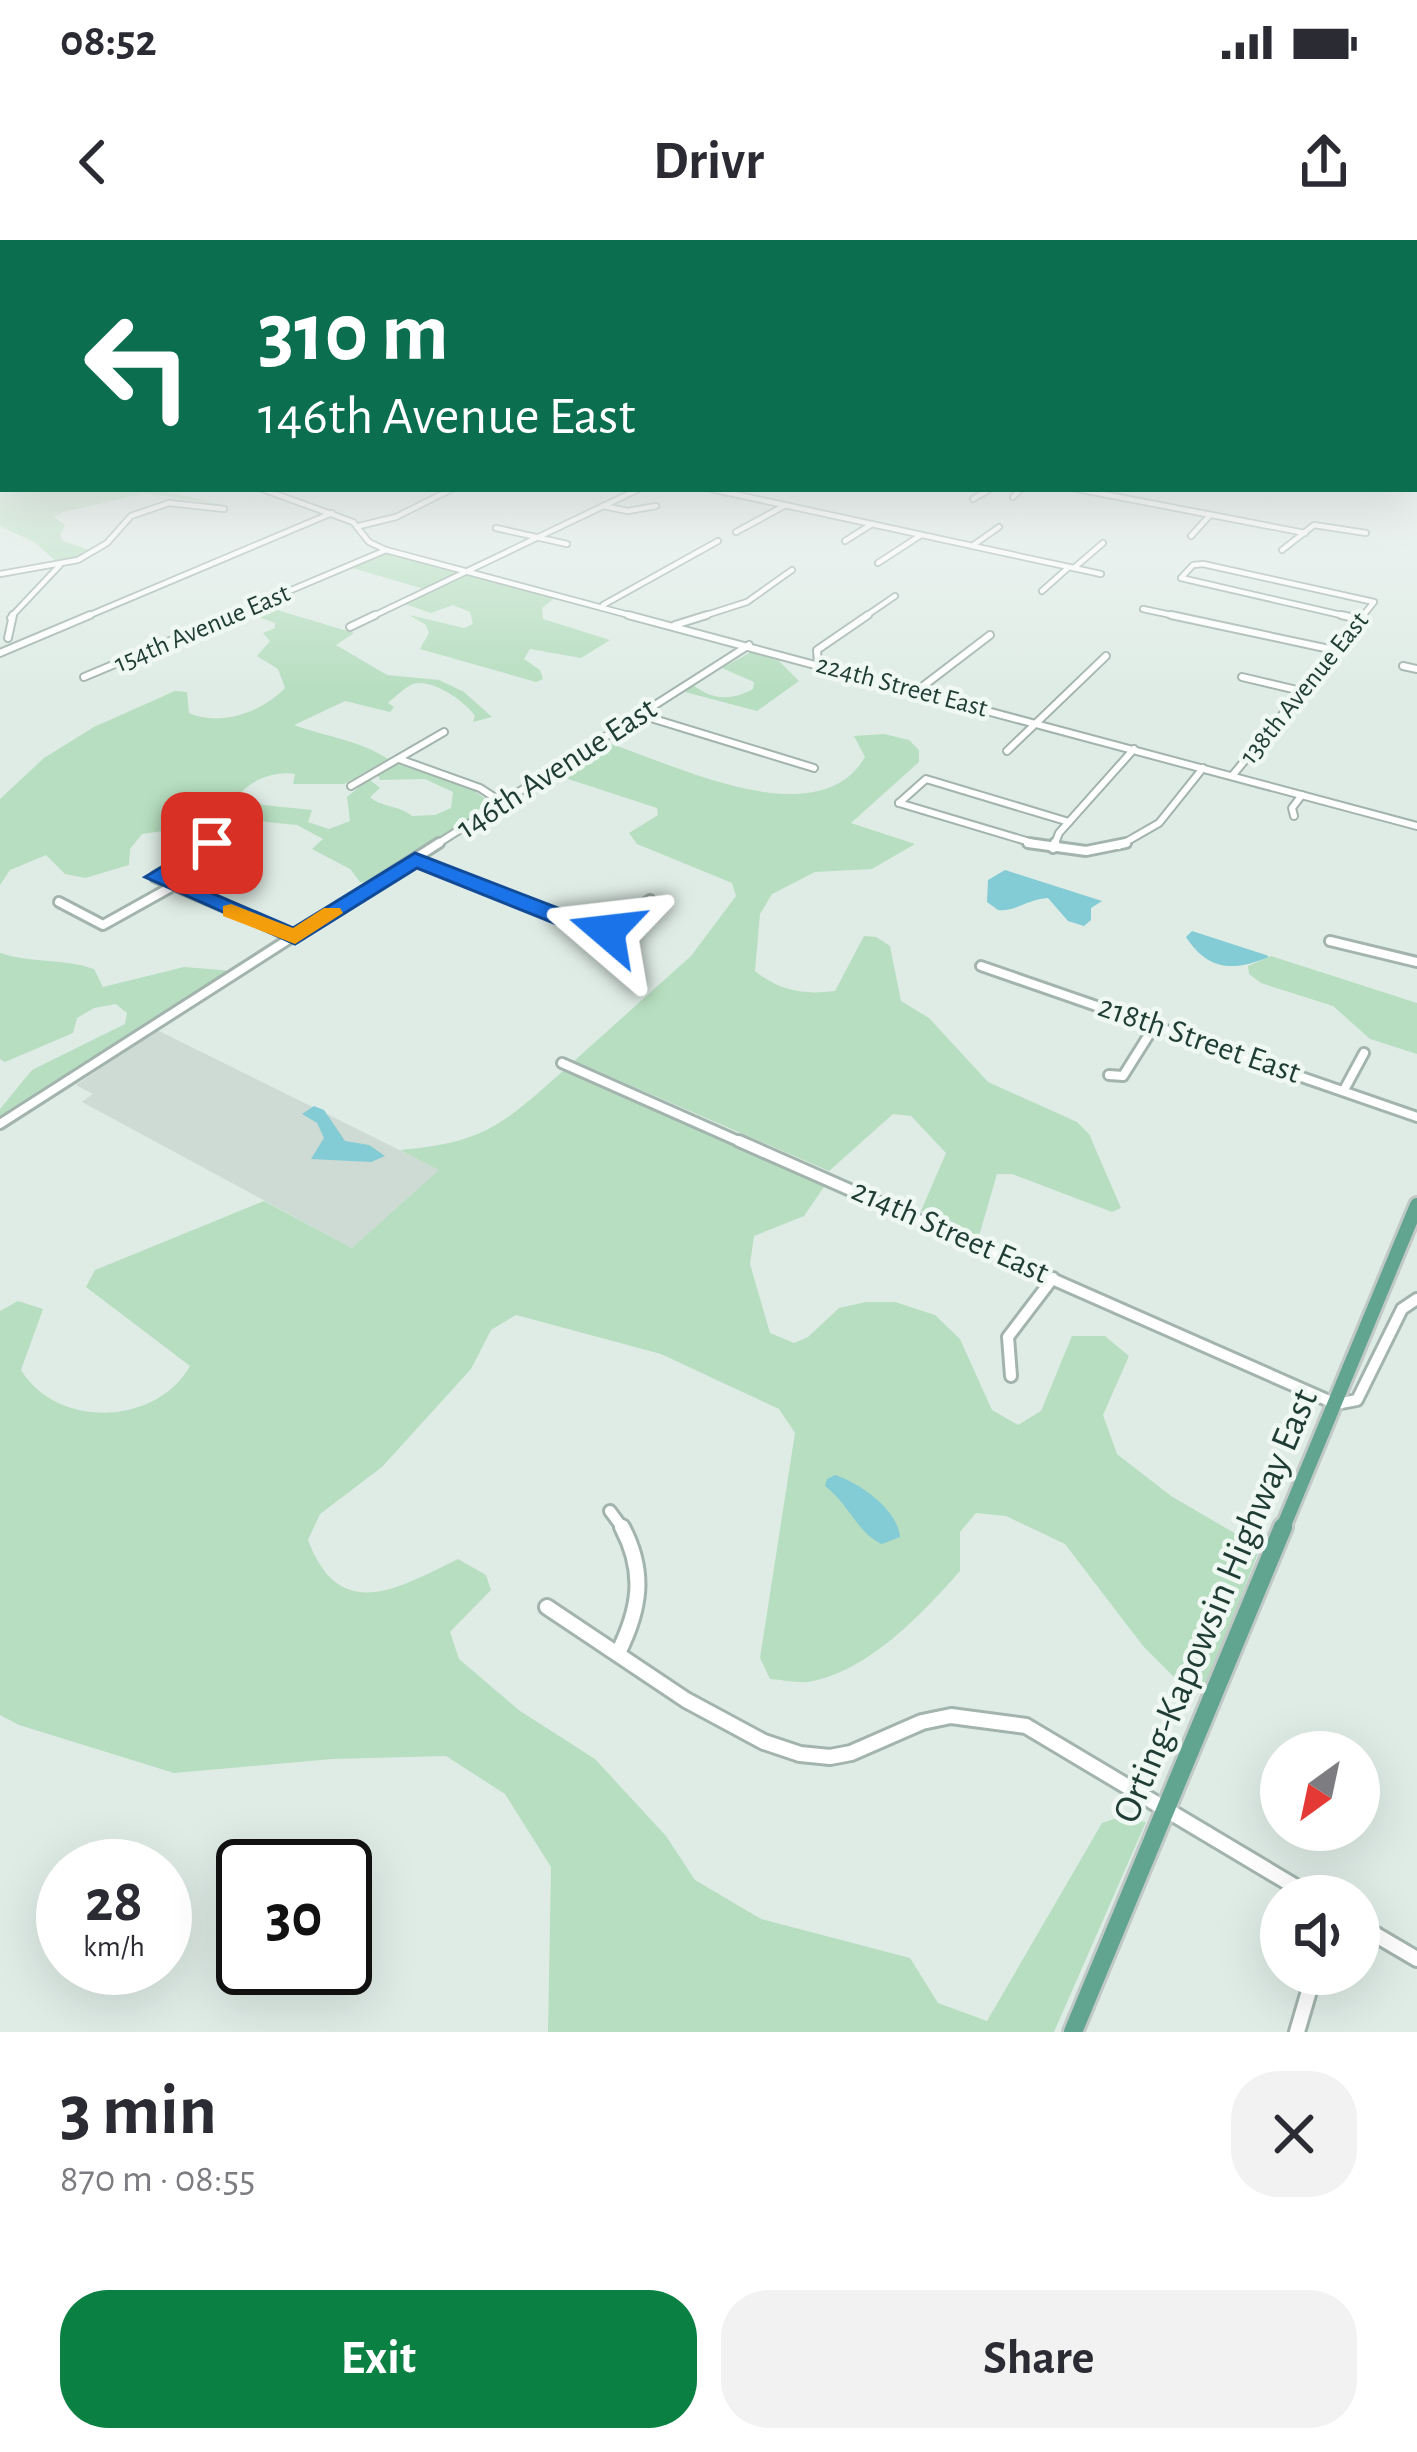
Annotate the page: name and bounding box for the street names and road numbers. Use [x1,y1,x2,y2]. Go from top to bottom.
street label: 154th Avenue East [110,579,294,677]
street label: 138th Avenue East [1235,607,1374,769]
street label: 224th Street East [813,650,991,722]
street label: 146th Avenue East [451,692,663,846]
street label: 218th Street East [1094,990,1305,1090]
street label: 214th Street East [847,1174,1054,1290]
street label: Orting-Kapowsin Highway East [1107,1383,1325,1829]

